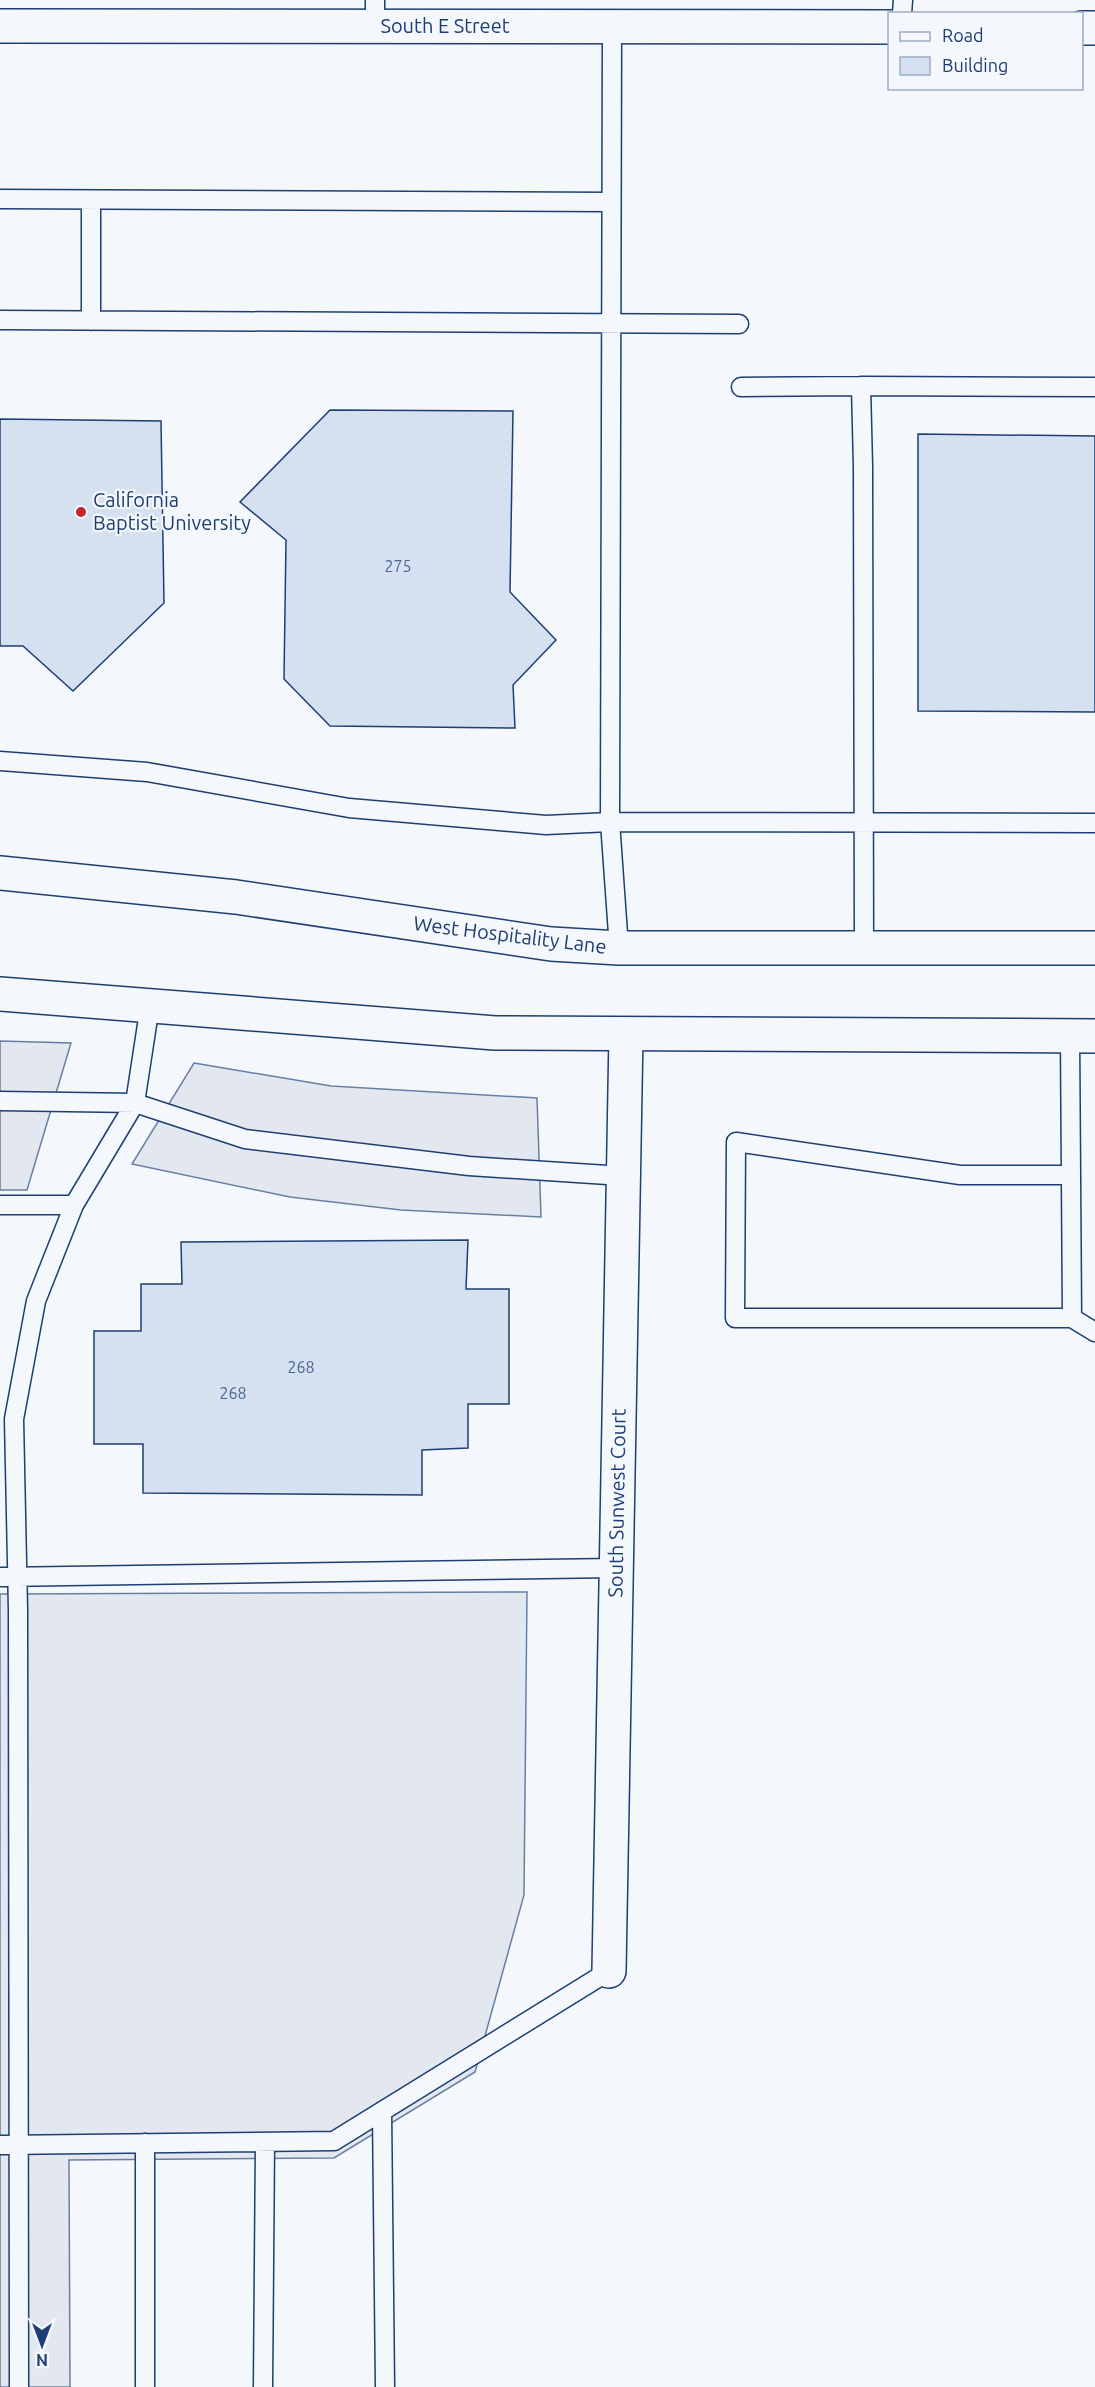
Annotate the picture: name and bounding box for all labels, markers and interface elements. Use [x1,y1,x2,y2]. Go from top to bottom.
legend [888,12,1083,90]
street label: South E Street [380,14,510,37]
text: Road [942,25,984,45]
text: Building [942,55,1008,75]
place label: California Baptist University [93,488,251,534]
marker: California Baptist University [74,505,88,519]
house number: 275 [384,557,412,575]
street label: West Hospitality Lane [412,911,608,958]
house number: 268 [287,1358,315,1376]
house number: 268 [219,1384,247,1402]
street label: South Sunwest Court [603,1408,630,1598]
north arrow [12,2315,72,2375]
text: N [36,2351,48,2369]

